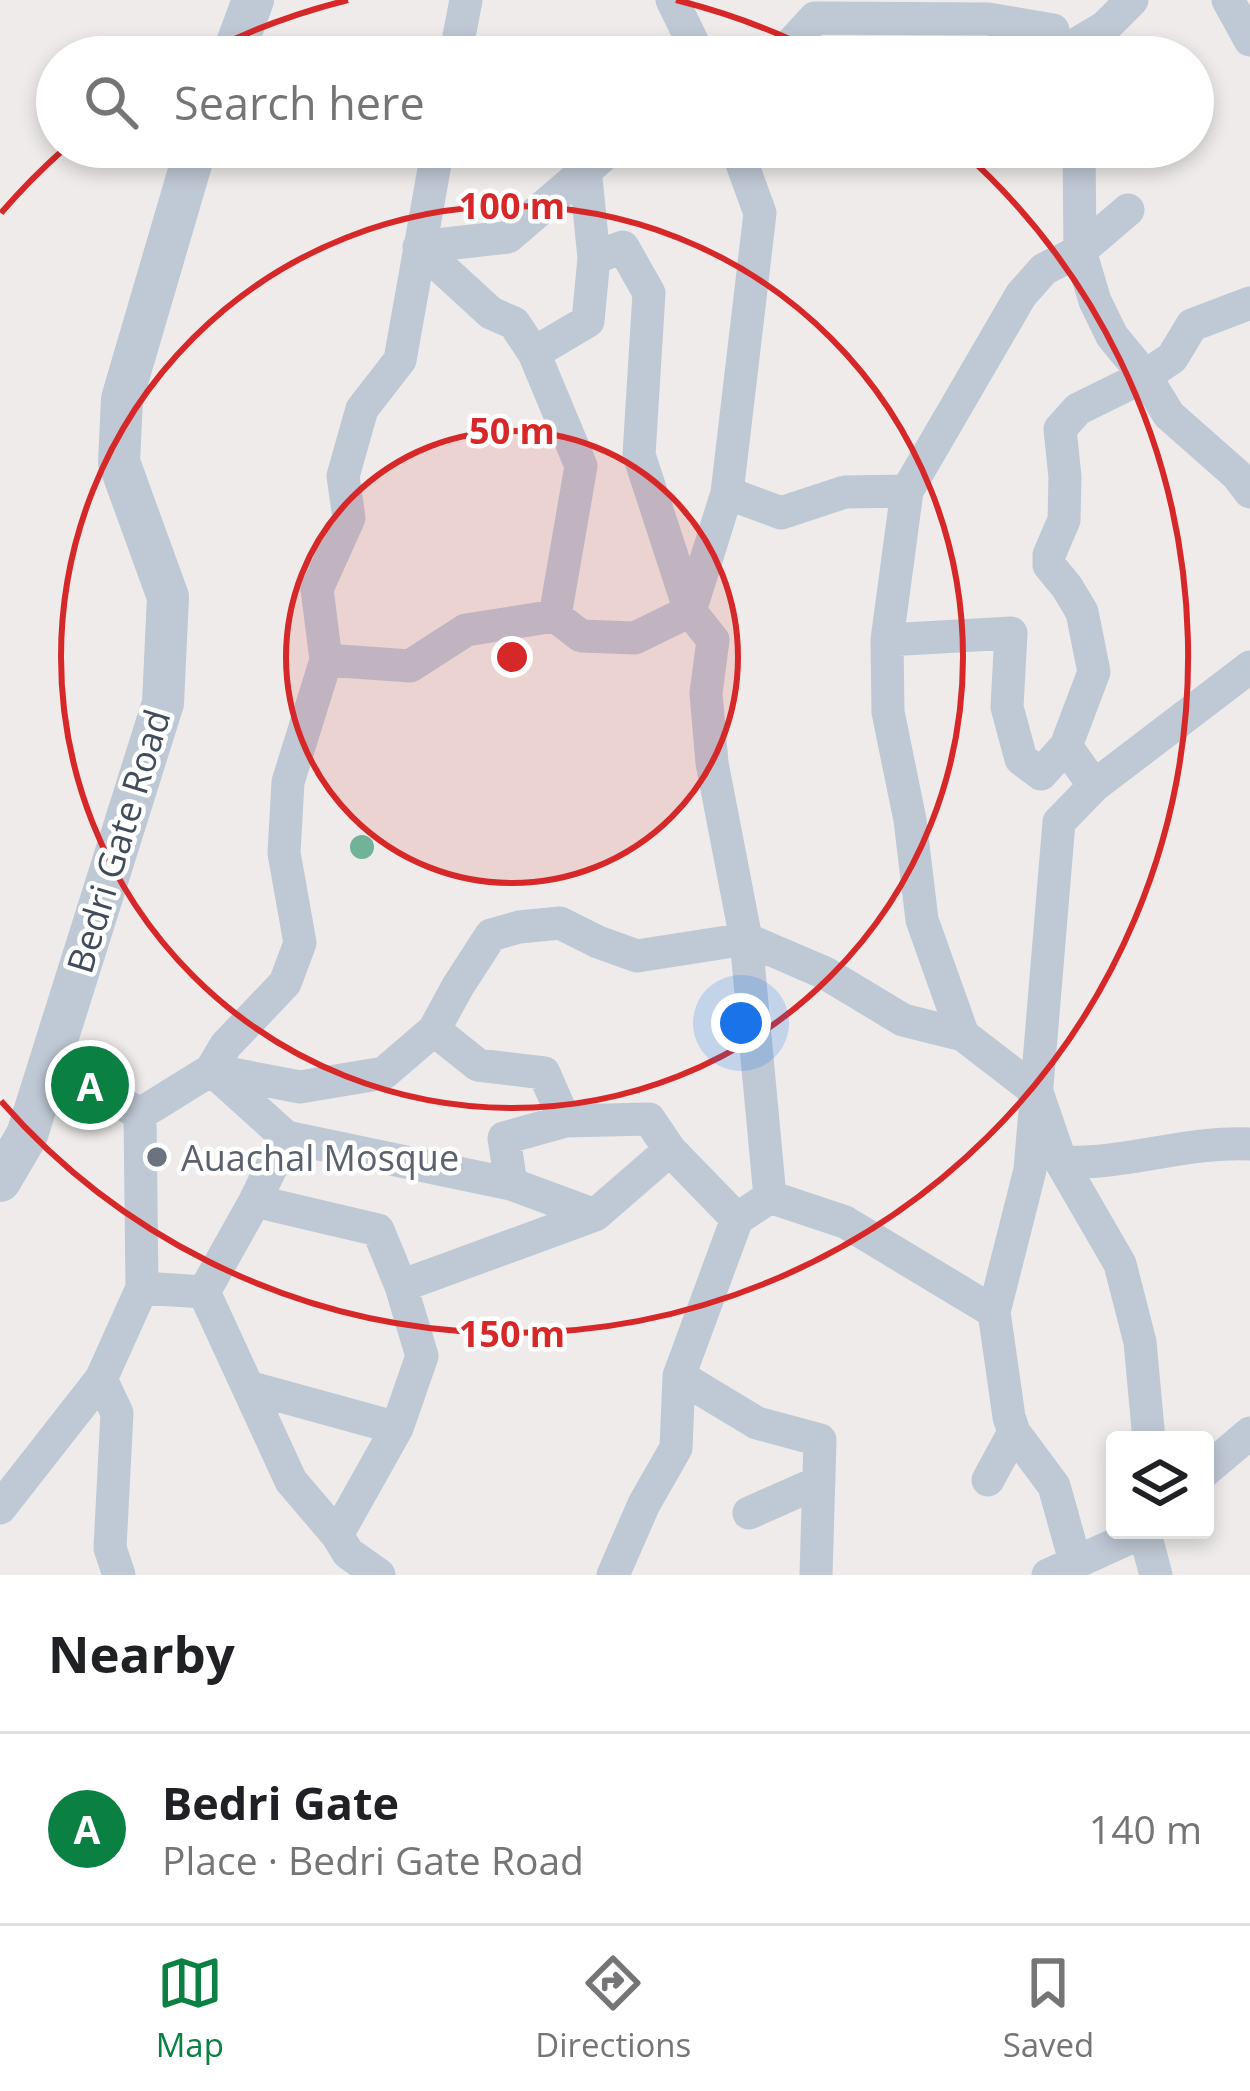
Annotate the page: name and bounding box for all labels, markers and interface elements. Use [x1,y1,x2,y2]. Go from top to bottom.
search box [36,36,1214,168]
icon: search [78,69,144,135]
text: Search here [174,72,425,133]
text: 100 m [459,181,565,230]
text: 50 m [469,406,555,455]
centre of rings [491,636,533,678]
street label: Bedri Gate Road [55,703,181,979]
your location [711,993,771,1053]
pin: A [51,1040,129,1130]
place label: Auachal Mosque [181,1133,459,1182]
marker: Auachal Mosque [144,1144,170,1170]
text: 150 m [459,1309,565,1358]
map controls [1106,1431,1214,1539]
button: layers [1106,1431,1214,1539]
text: Nearby [48,1618,235,1688]
text: Bedri Gate [162,1772,399,1833]
text: A [74,1802,100,1855]
text: 140 m [1089,1802,1202,1855]
text: Place · Bedri Gate Road [162,1833,584,1886]
tab: Map [156,1950,224,2067]
tab: Directions [535,1950,691,2067]
tab: Saved [1003,1950,1094,2067]

